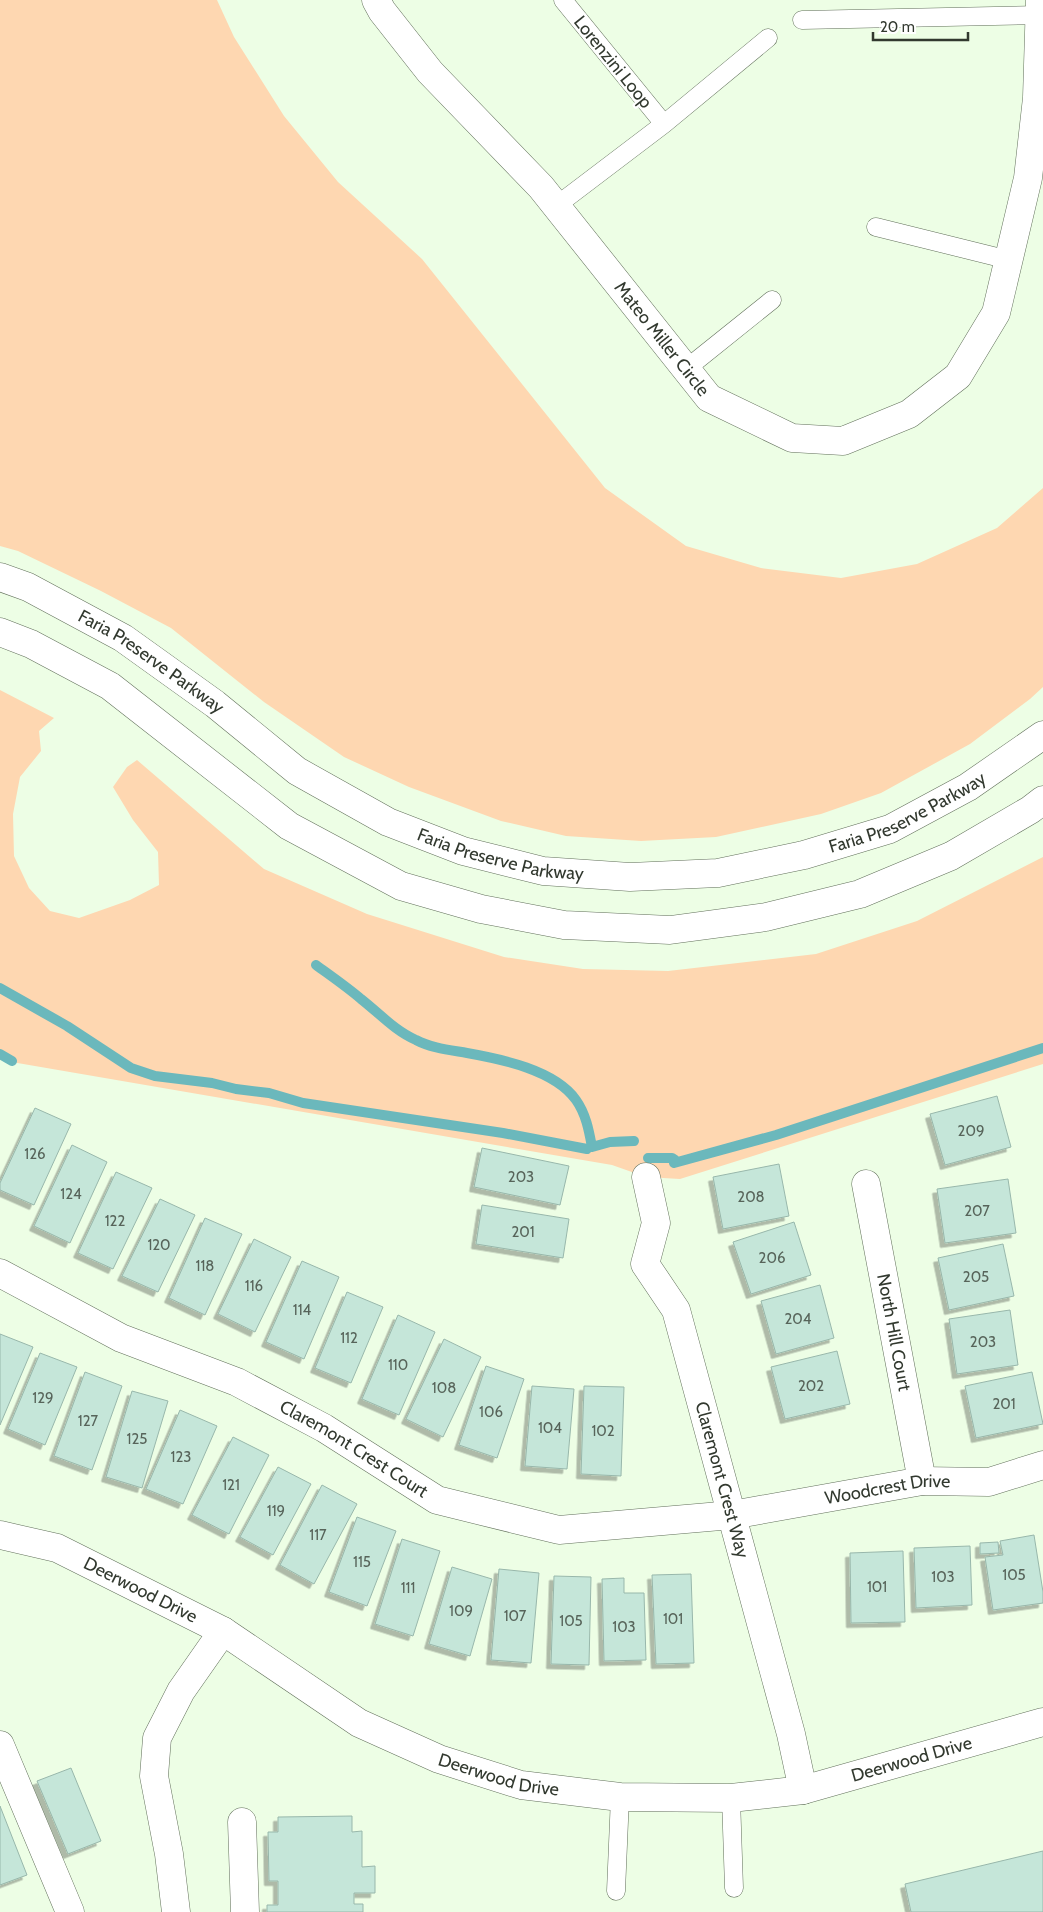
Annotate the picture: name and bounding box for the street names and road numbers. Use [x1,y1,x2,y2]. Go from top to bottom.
street label: Lorenzini Loop [569,11,657,113]
street label: Mateo Miller Circle [610,277,714,401]
street label: Faria Preserve Parkway [74,605,229,718]
street label: Faria Preserve Parkway [826,767,990,858]
street label: Faria Preserve Parkway [414,823,584,885]
street label: North Hill Court [872,1272,916,1393]
street label: Claremont Crest Court [276,1396,432,1502]
street label: Claremont Crest Way [690,1399,754,1561]
street label: Woodcrest Drive [823,1470,951,1509]
street label: Deerwood Drive [80,1552,201,1627]
street label: Deerwood Drive [849,1732,974,1787]
street label: Deerwood Drive [436,1748,560,1801]

